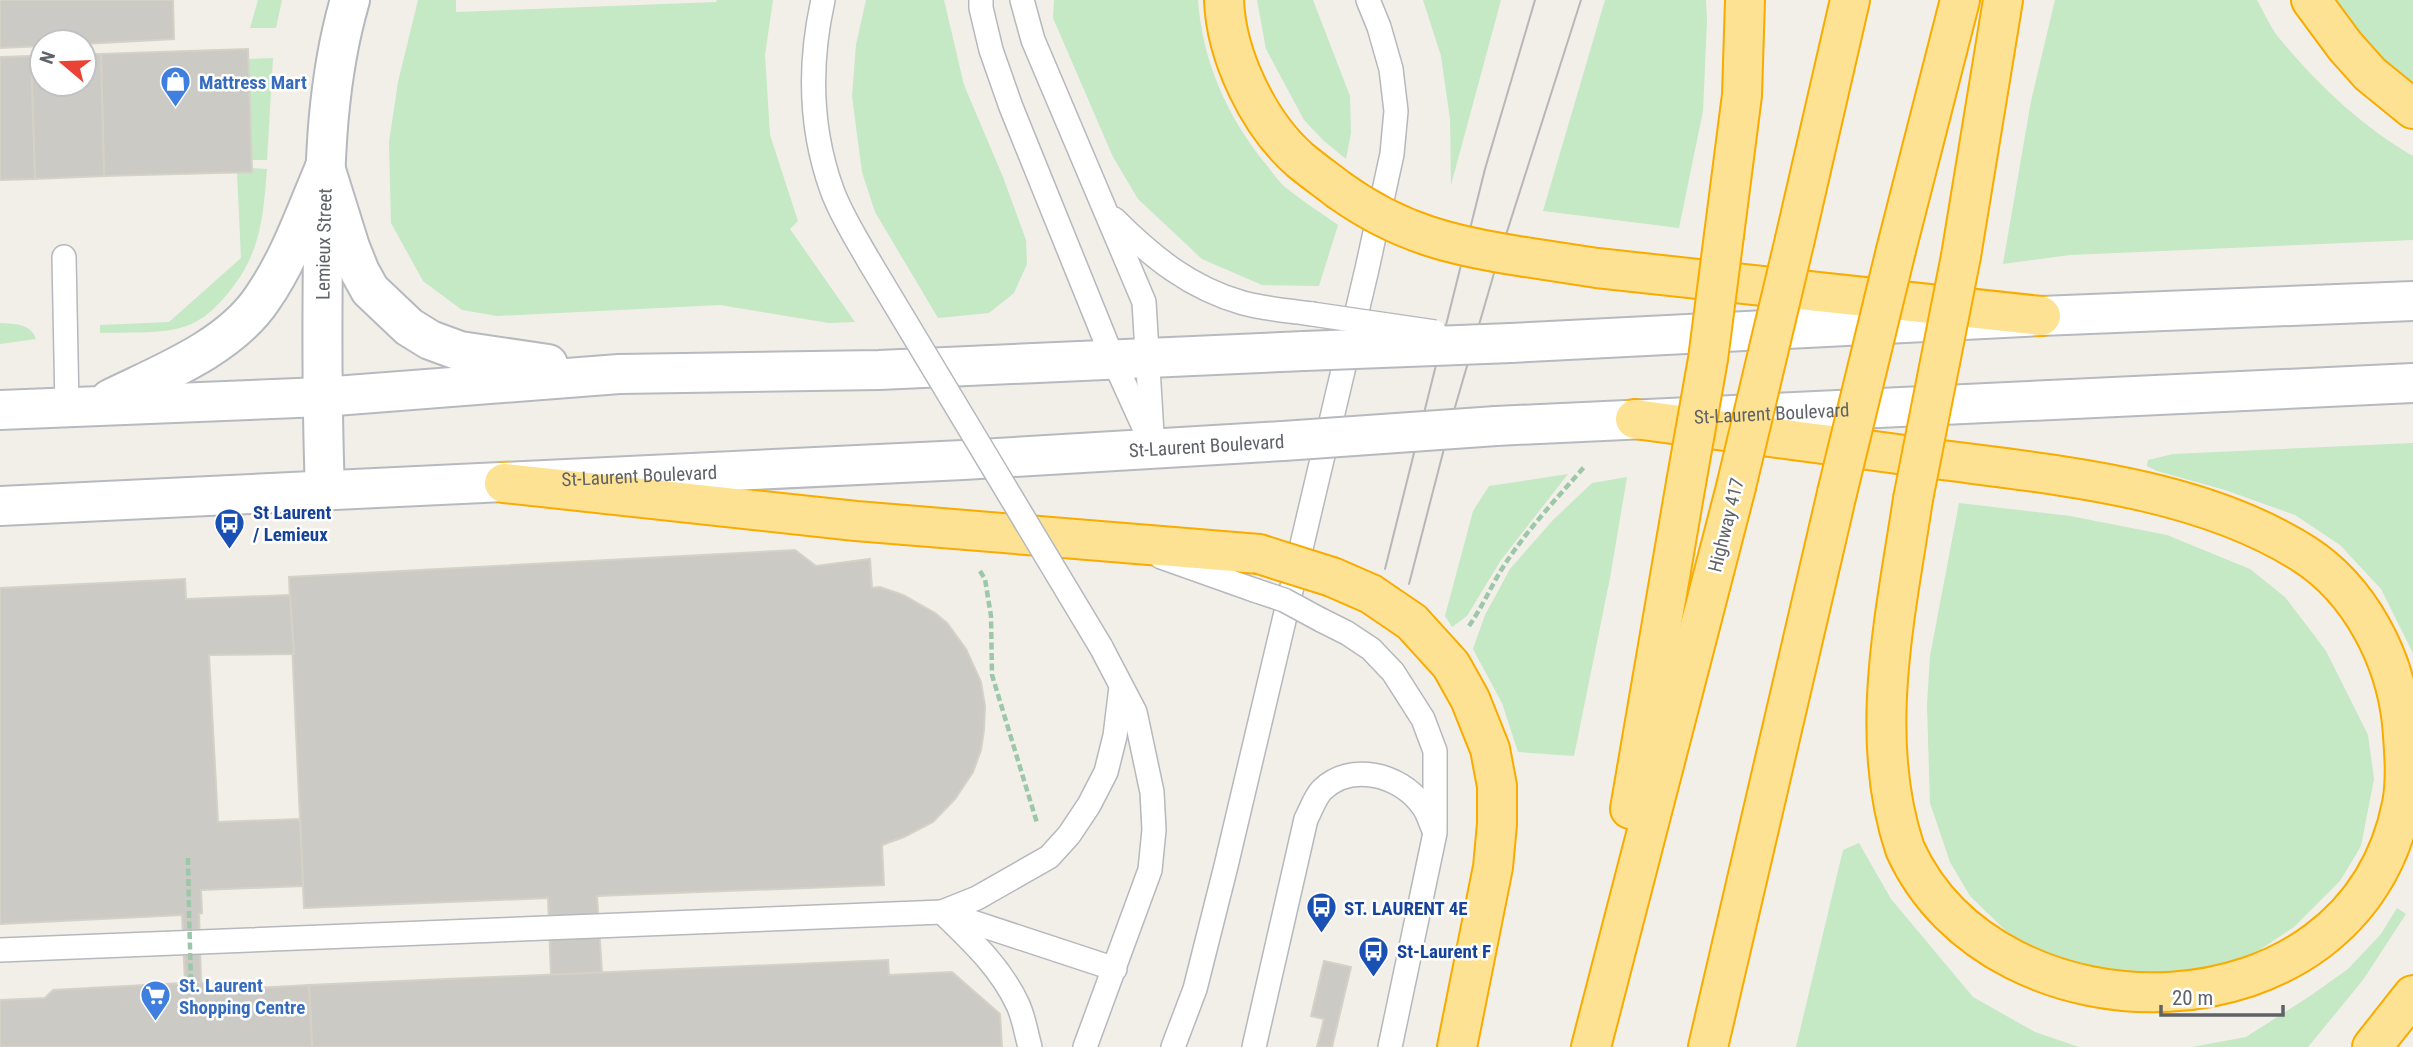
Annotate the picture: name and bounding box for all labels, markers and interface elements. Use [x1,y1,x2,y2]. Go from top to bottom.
north arrow [28,28,98,98]
text: N [35,48,60,67]
shop icon: Mattress Mart [159,65,193,109]
place label: Mattress Mart [199,71,307,94]
street label: Lemieux Street [311,188,336,300]
street label: St-Laurent Boulevard [1693,398,1850,428]
street label: St-Laurent Boulevard [1128,429,1285,462]
street label: St-Laurent Boulevard [561,460,718,491]
street label: Highway 417 [1703,475,1749,575]
place label: St Laurent / Lemieux [252,501,331,546]
bus stop icon: St Laurent / Lemieux [213,506,247,550]
bus stop icon: ST. LAURENT 4E [1304,891,1338,935]
place label: ST. LAURENT 4E [1344,897,1468,920]
bus stop icon: St-Laurent F [1357,934,1391,978]
place label: St-Laurent F [1397,940,1491,963]
place label: St. Laurent Shopping Centre [179,974,305,1019]
scale bar [2161,974,2284,1018]
supermarket icon: St. Laurent Shopping Centre [139,979,173,1023]
text: 20 m [2172,986,2213,1010]

